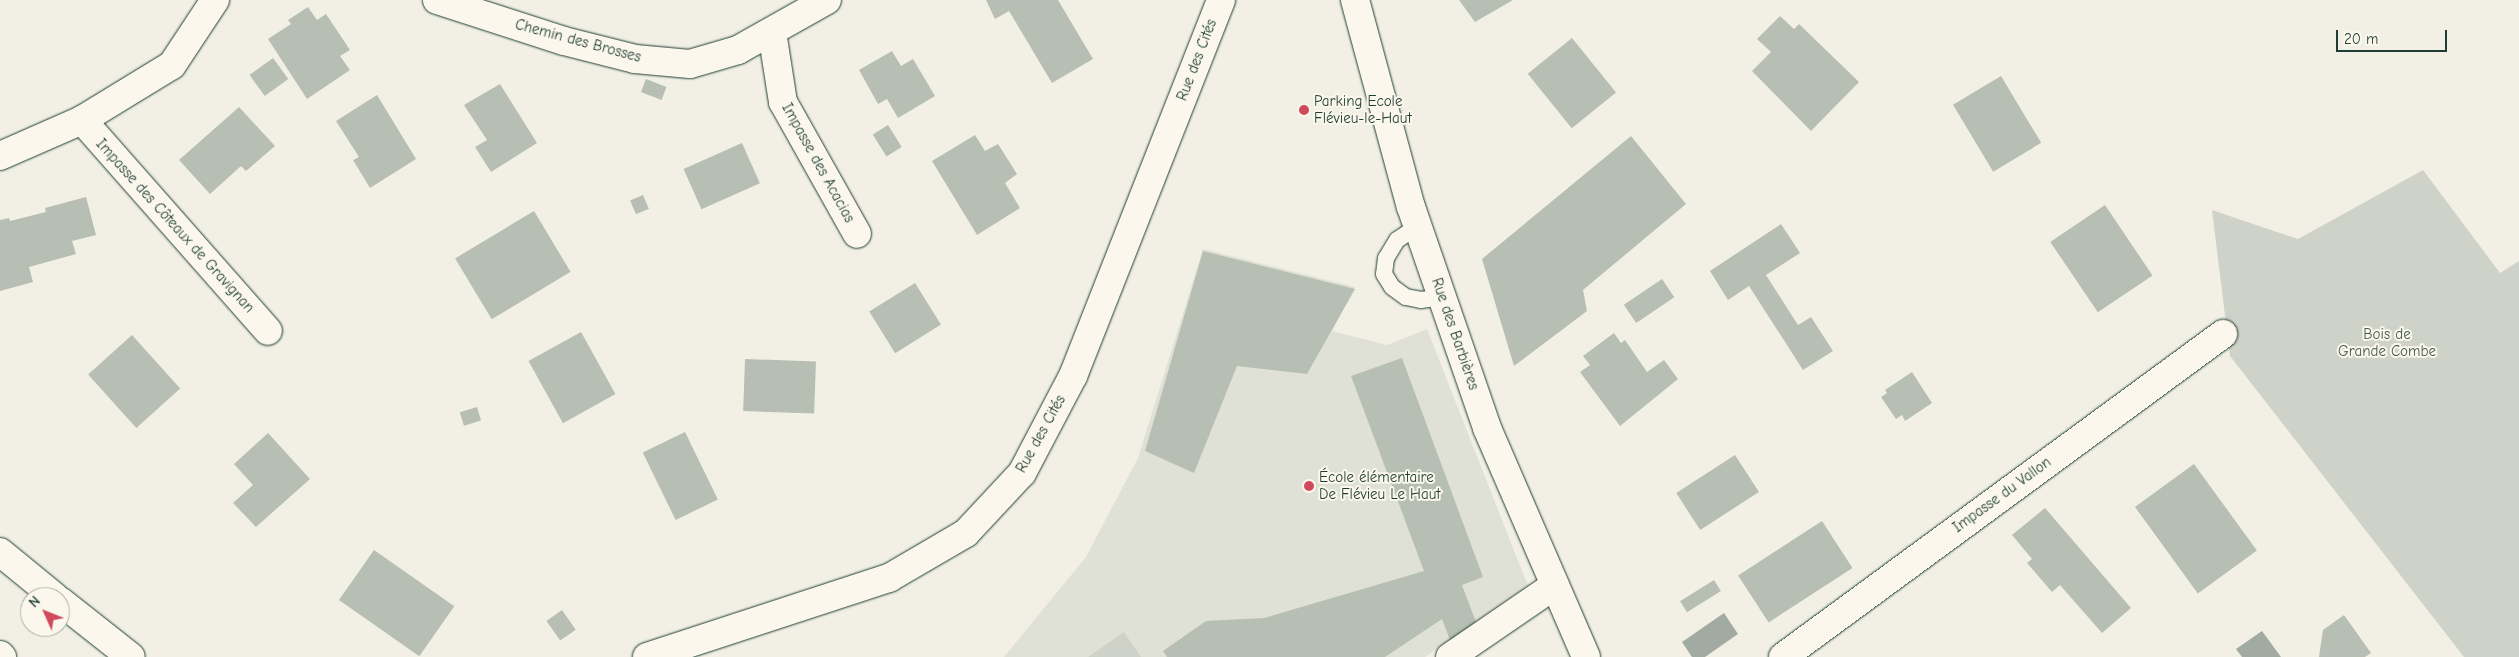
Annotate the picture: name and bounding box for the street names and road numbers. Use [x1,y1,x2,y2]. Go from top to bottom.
street label: Chemin des Brosses [513,16,643,66]
street label: Rue des Cités [1173,17,1221,103]
street label: Impasse des Acacias [778,100,858,226]
street label: Impasse des Côteaux de Gravignan [92,135,258,317]
street label: Rue des Barbières [1427,276,1483,392]
street label: Rue des Cités [1012,392,1070,476]
street label: Impasse du Vallon [1949,453,2055,537]

